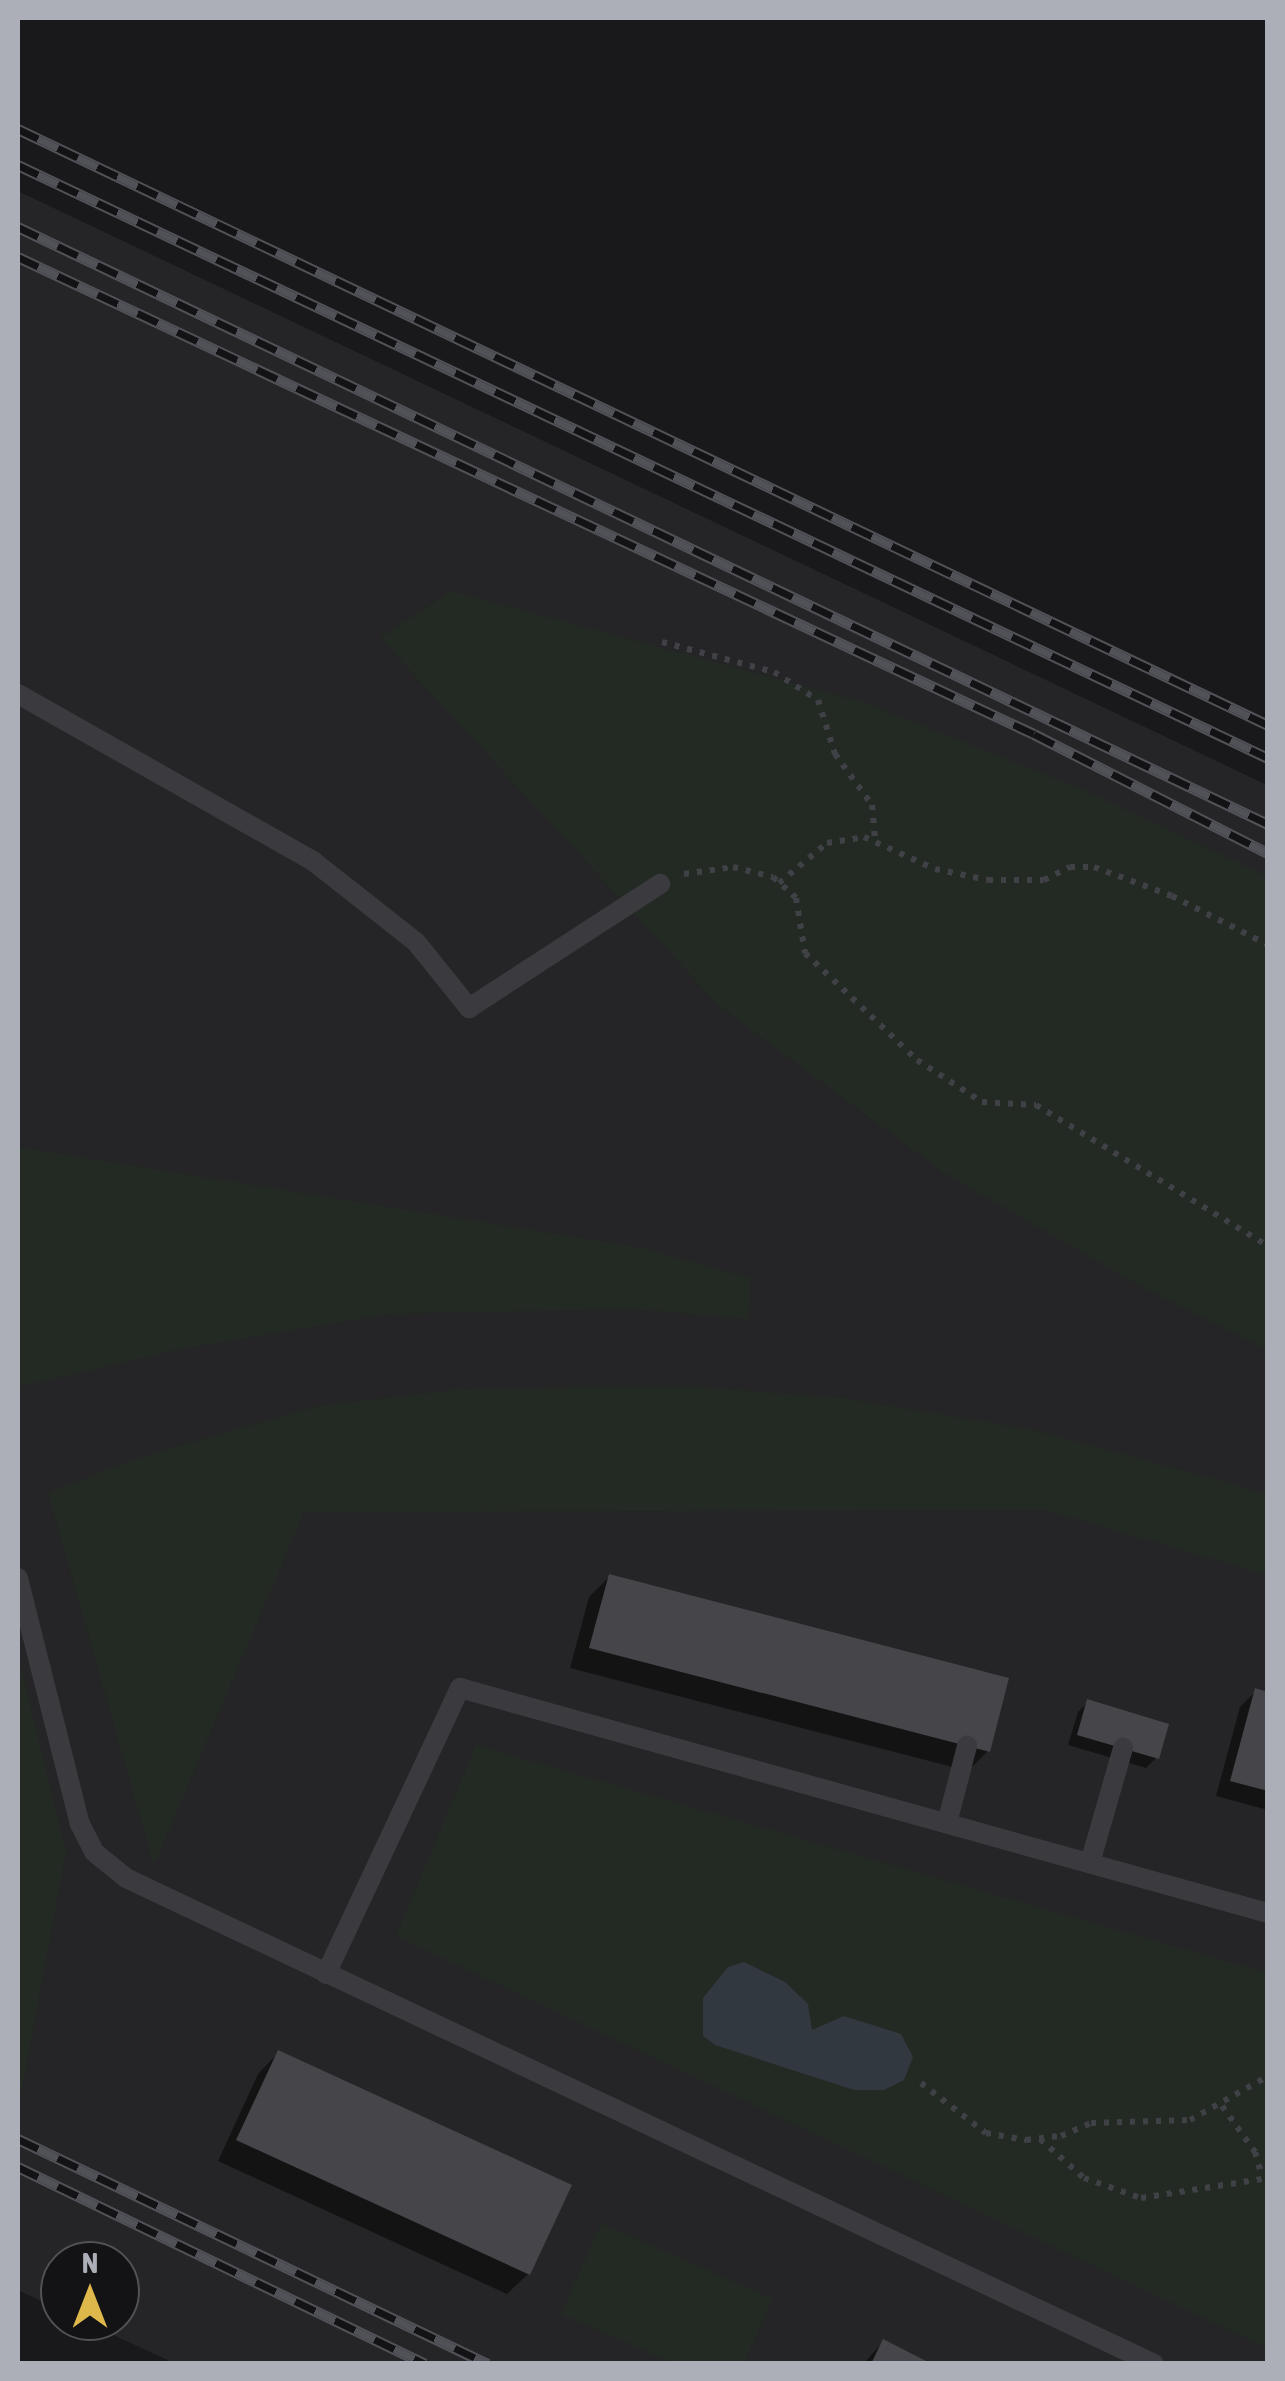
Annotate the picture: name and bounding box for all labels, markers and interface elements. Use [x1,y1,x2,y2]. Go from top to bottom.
north arrow [40,2241,140,2341]
text: N [82,2247,98,2279]

